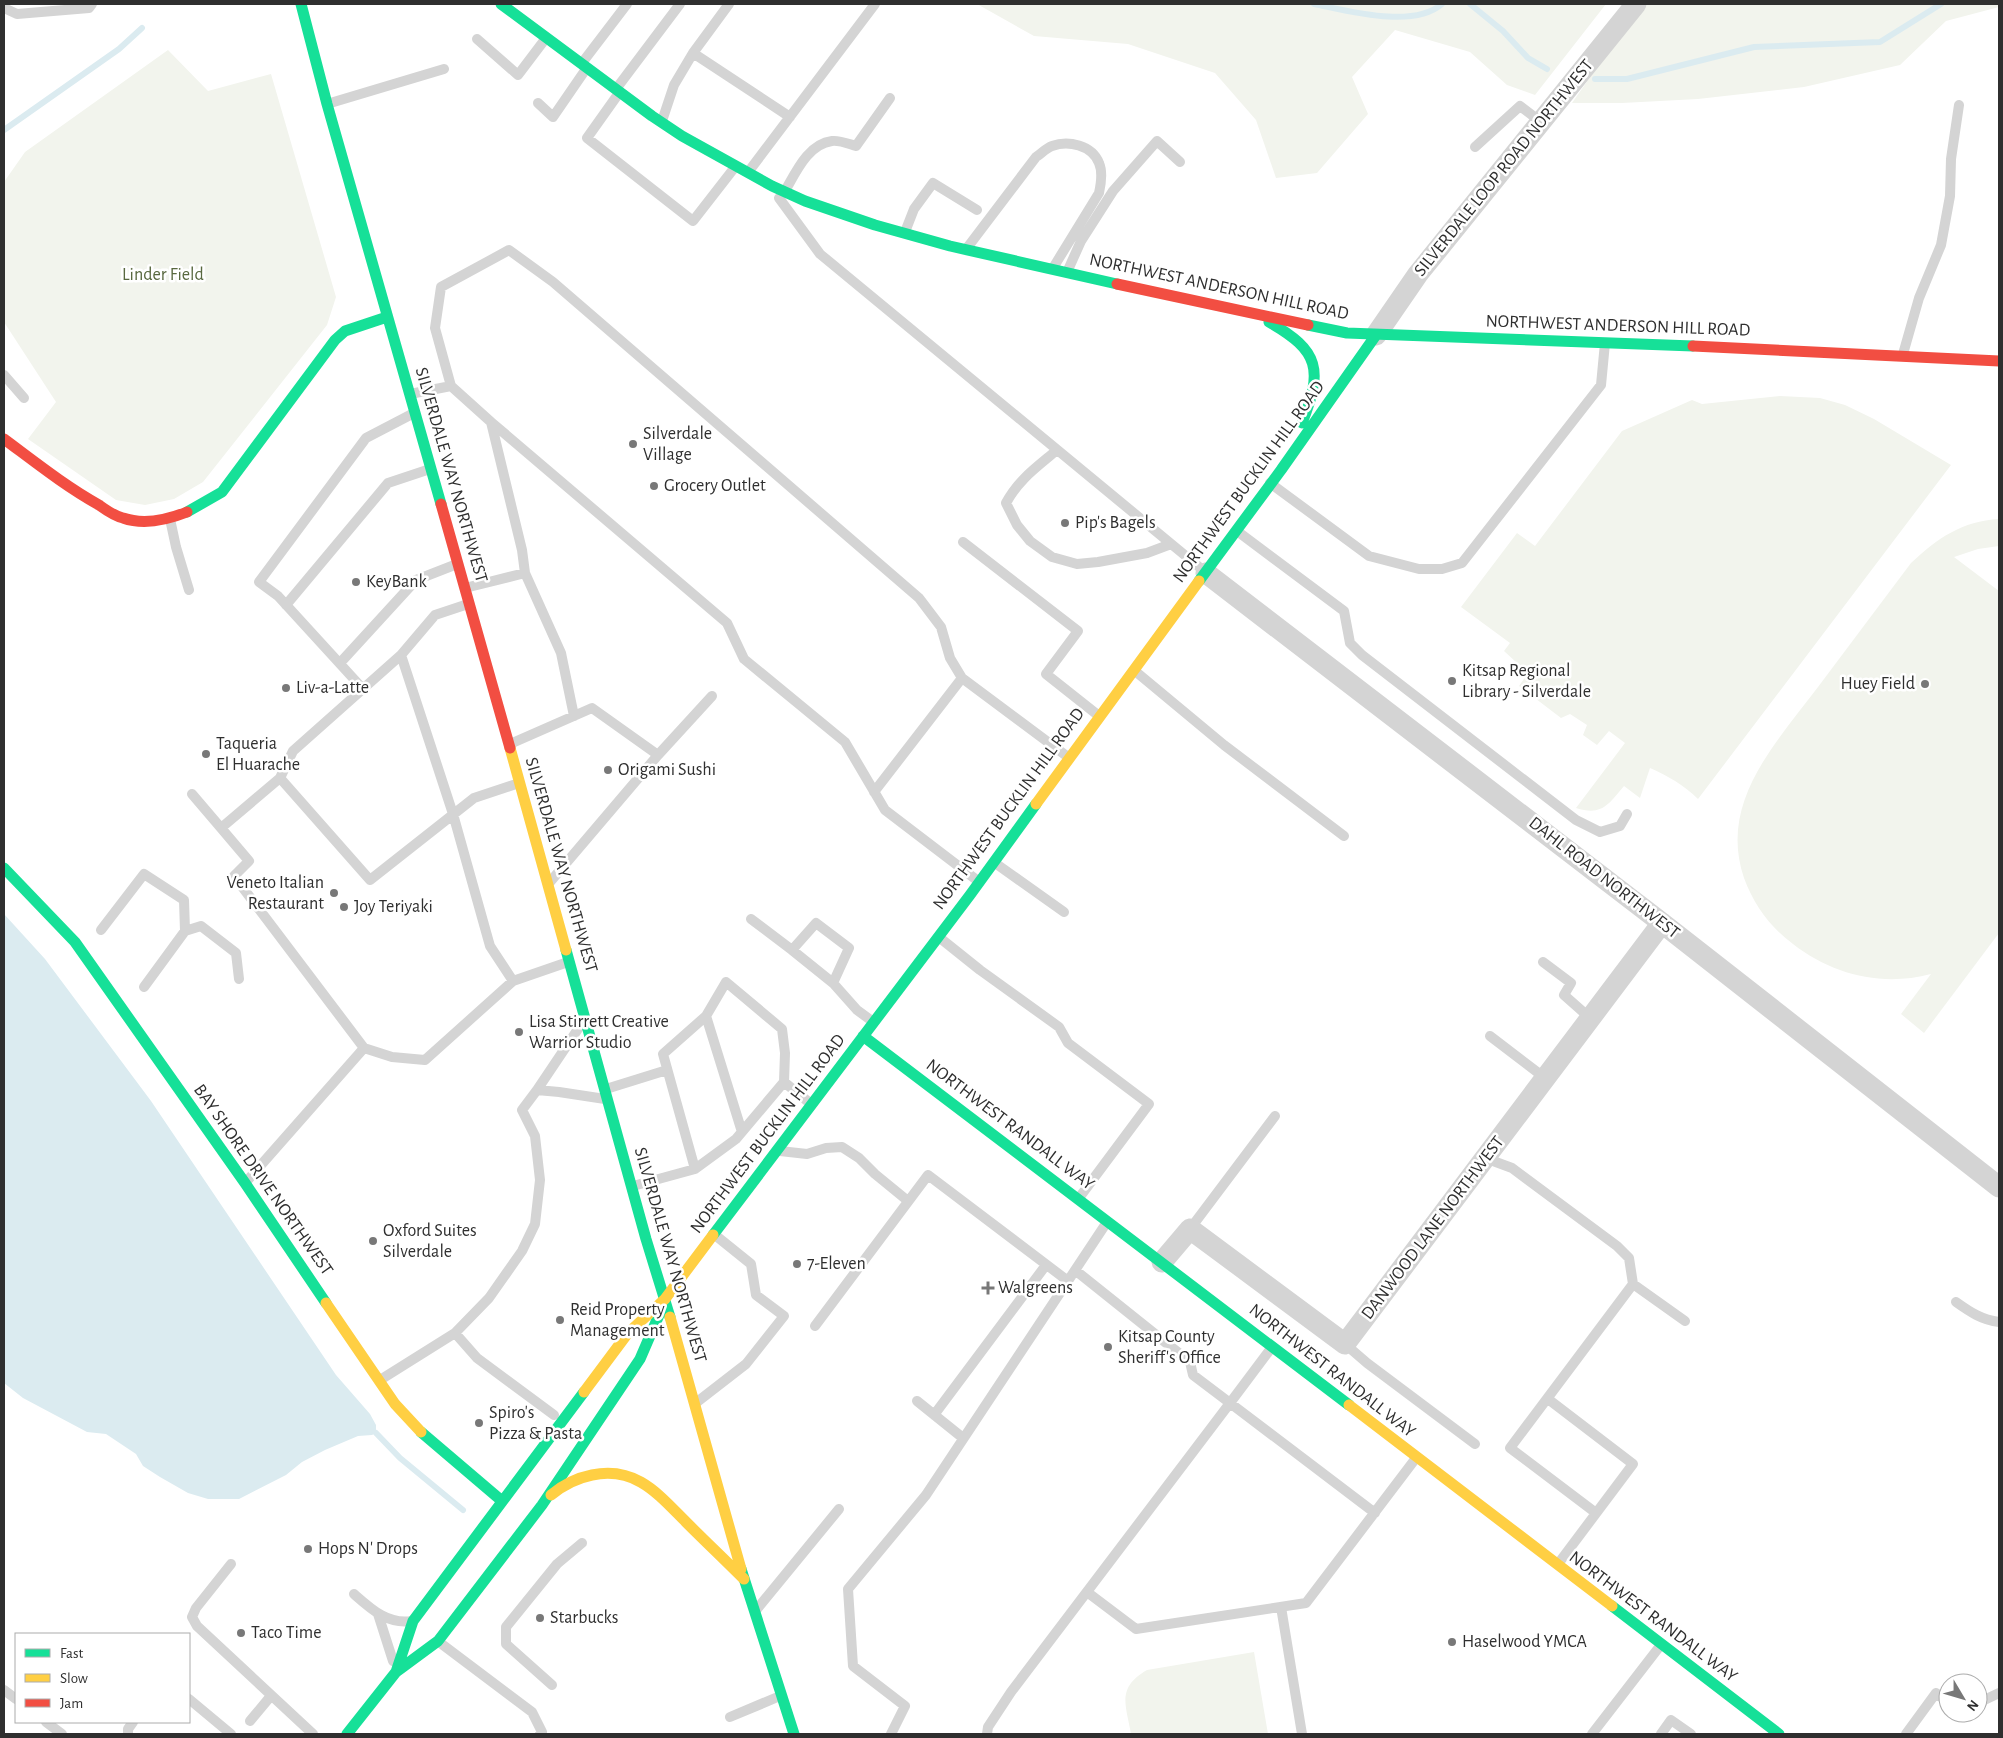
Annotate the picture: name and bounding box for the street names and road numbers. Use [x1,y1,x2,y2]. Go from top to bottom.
street label: SILVERDALE LOOP ROAD NORTHWEST [1411,56,1597,280]
street label: NORTHWEST ANDERSON HILL ROAD [1088,251,1350,323]
street label: NORTHWEST ANDERSON HILL ROAD [1485,312,1751,340]
street label: SILVERDALE WAY NORTHWEST [412,365,490,585]
street label: NORTHWEST BUCKLIN HILL ROAD [1170,378,1328,586]
street label: NORTHWEST BUCKLIN HILL ROAD [930,705,1088,913]
street label: SILVERDALE WAY NORTHWEST [522,755,600,975]
street label: DAHL ROAD NORTHWEST [1525,814,1683,942]
street label: NORTHWEST BUCKLIN HILL ROAD [687,1031,849,1237]
street label: NORTHWEST RANDALL WAY [923,1056,1098,1194]
street label: BAY SHORE DRIVE NORTHWEST [190,1081,336,1279]
street label: DANWOOD LANE NORTHWEST [1358,1133,1508,1323]
street label: SILVERDALE WAY NORTHWEST [631,1145,709,1365]
street label: NORTHWEST RANDALL WAY [1246,1301,1419,1442]
street label: NORTHWEST RANDALL WAY [1566,1548,1741,1686]

